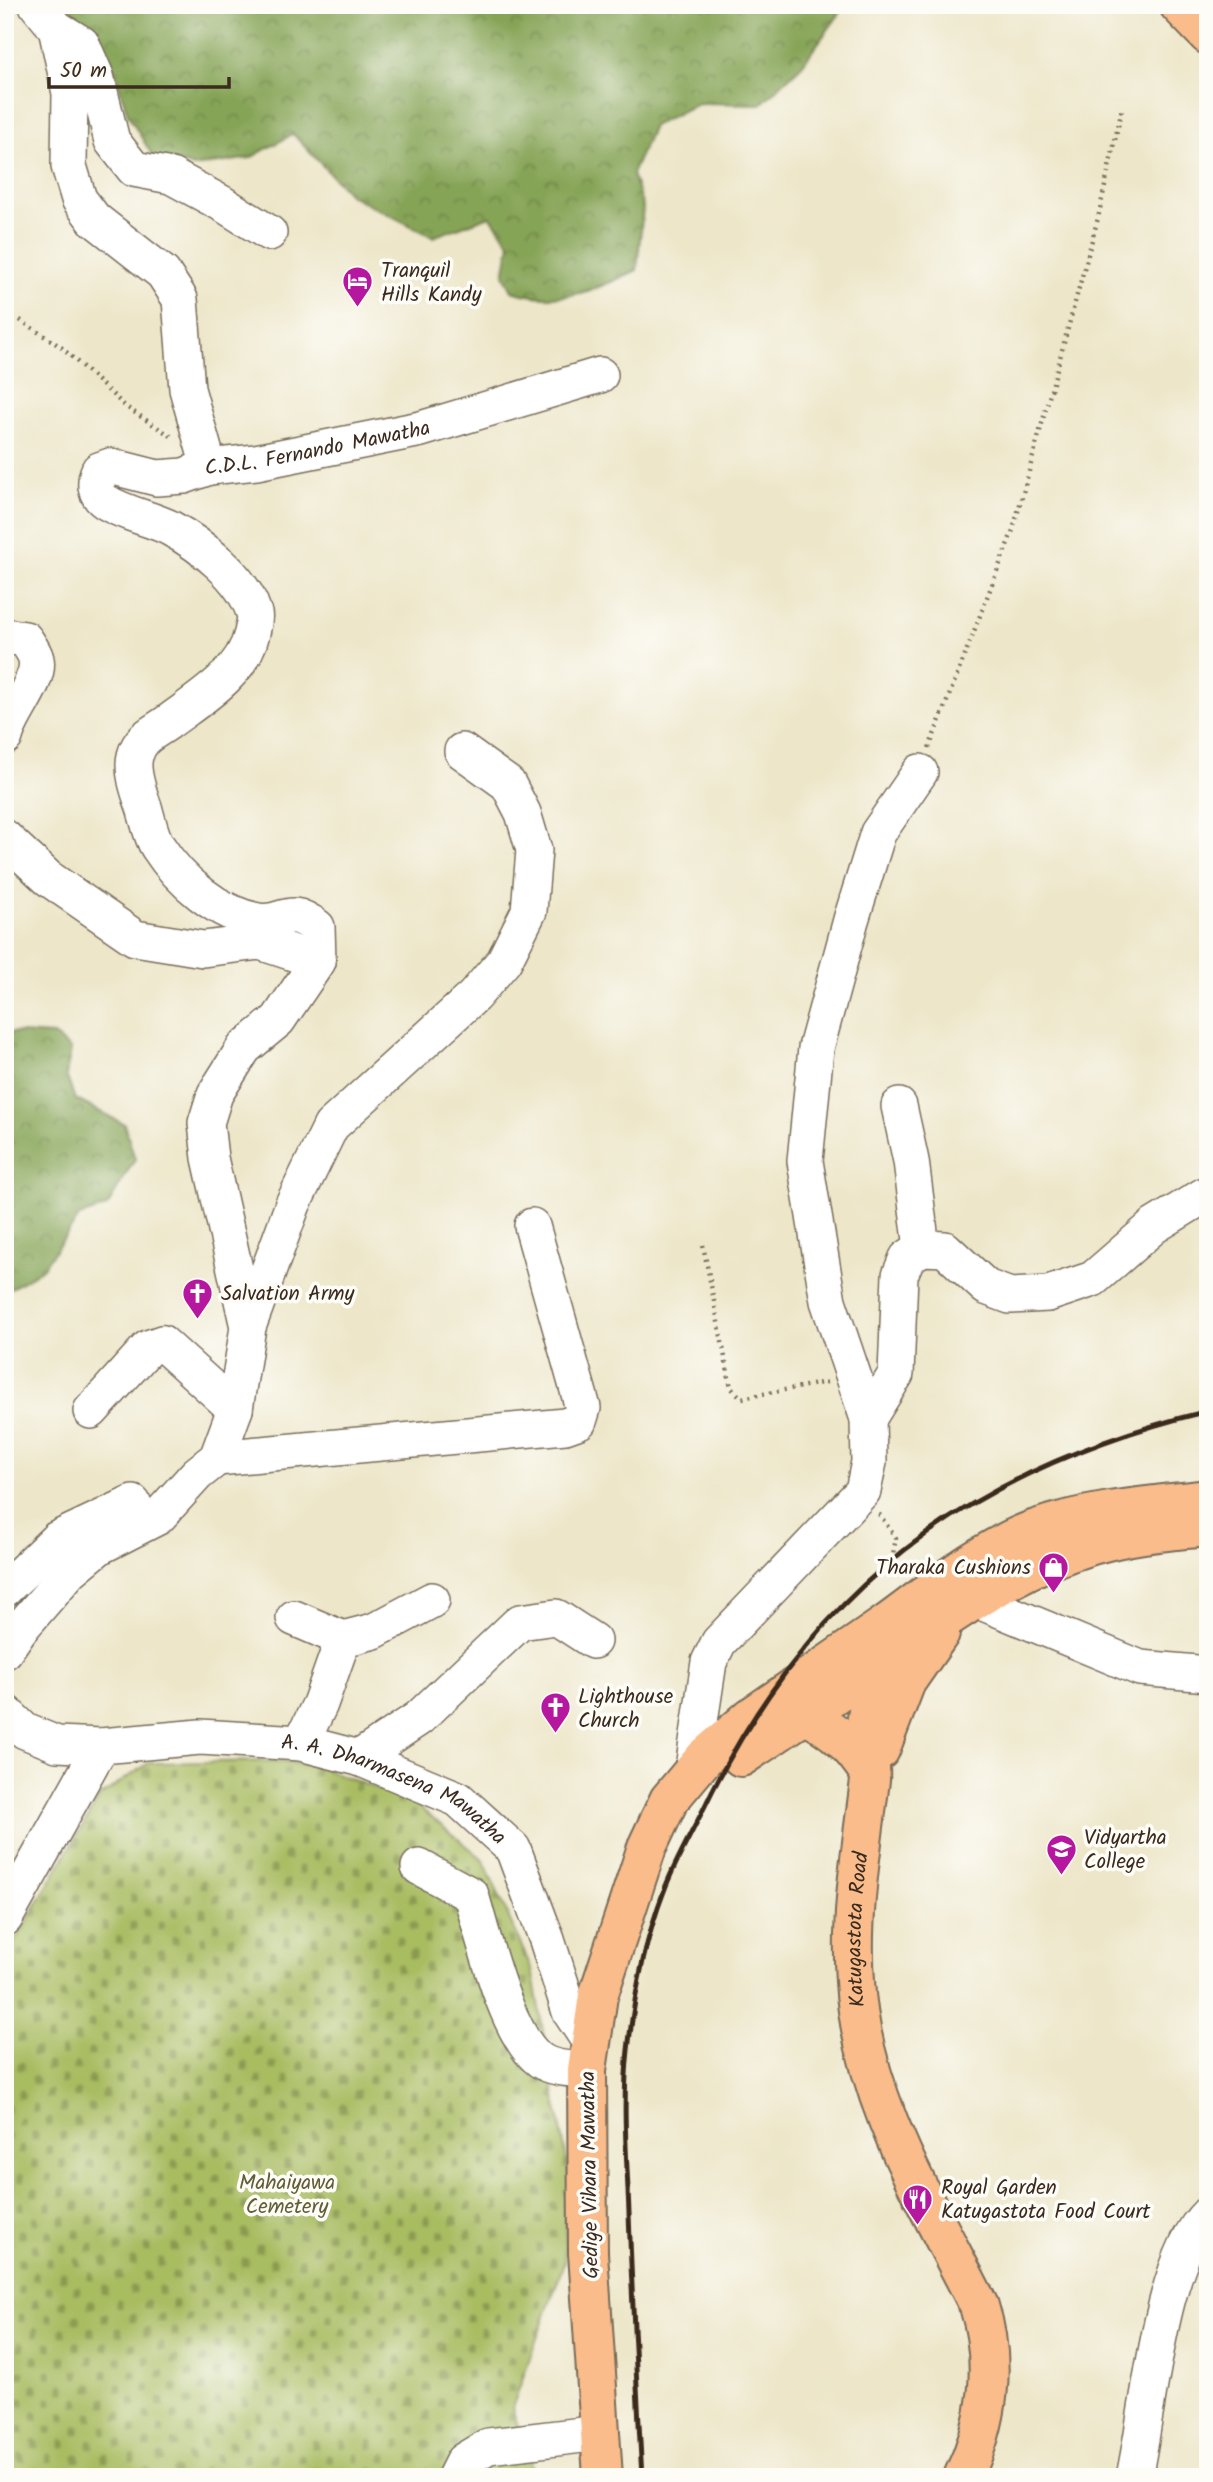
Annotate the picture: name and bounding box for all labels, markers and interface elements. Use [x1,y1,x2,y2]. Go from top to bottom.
scale bar [49,46,229,90]
text: 50 m [60,55,107,88]
place label: Tranquil Hills Kandy [381,255,482,312]
hotel icon: Tranquil Hills Kandy [341,265,375,309]
street label: C.D.L. Fernando Mawatha [203,412,435,485]
church icon: Salvation Army [181,1276,215,1320]
place label: Salvation Army [221,1278,355,1311]
shop icon: Tharaka Cushions [1037,1550,1071,1594]
place label: Tharaka Cushions [876,1552,1031,1585]
place label: Lighthouse Church [578,1681,674,1738]
church icon: Lighthouse Church [538,1691,572,1735]
street label: A. A. Dharmasena Mawatha [280,1727,513,1854]
place label: Vidyartha College [1084,1822,1167,1879]
school or university icon: Vidyartha College [1044,1832,1078,1876]
street label: Katugastota Road [839,1850,879,2009]
street label: Gedige Vihara Mawatha [572,2071,609,2279]
park label: Mahaiyawa Cemetery [239,2167,335,2224]
place label: Royal Garden Katugastota Food Court [941,2172,1151,2229]
restaurant icon: Royal Garden Katugastota Food Court [901,2182,935,2226]

